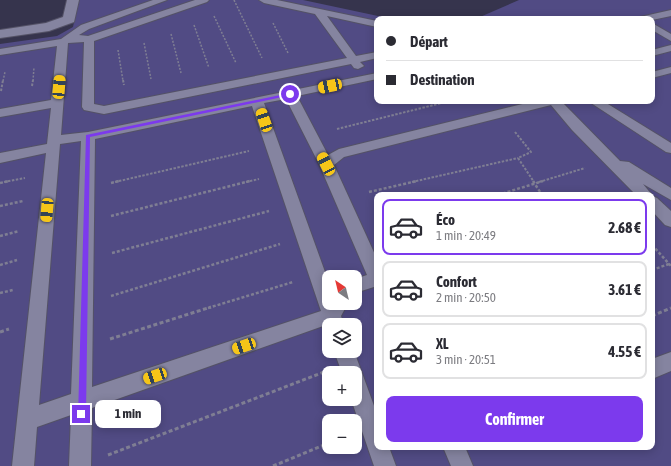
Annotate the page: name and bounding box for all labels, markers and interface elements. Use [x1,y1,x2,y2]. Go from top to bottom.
text: Départ [410,33,448,50]
text: Destination [410,71,475,88]
car [52,75,66,99]
car [317,78,343,94]
route start [281,85,299,103]
car [254,107,274,133]
car [315,151,337,177]
car [40,198,54,222]
icon: car [388,209,424,245]
text: Éco [436,211,455,228]
text: 2.68 € [608,219,641,236]
text: 1 min · 20:49 [436,228,496,243]
north arrow [322,270,362,310]
map controls [322,270,362,454]
icon: car [388,271,424,307]
text: Confort [436,273,477,290]
text: 3.61 € [608,281,641,298]
text: 2 min · 20:50 [436,290,496,305]
button: layers [322,318,362,358]
icon: car [388,333,424,369]
text: XL [436,335,449,352]
car [231,336,257,356]
text: 4.55 € [608,343,641,360]
text: 3 min · 20:51 [436,352,496,367]
car [142,366,168,386]
button: + [322,366,362,406]
button: Confirmer [386,396,643,442]
callout: 1 min [95,400,161,428]
route end [72,405,90,423]
text: 1 min [115,406,141,421]
button: − [322,414,362,454]

